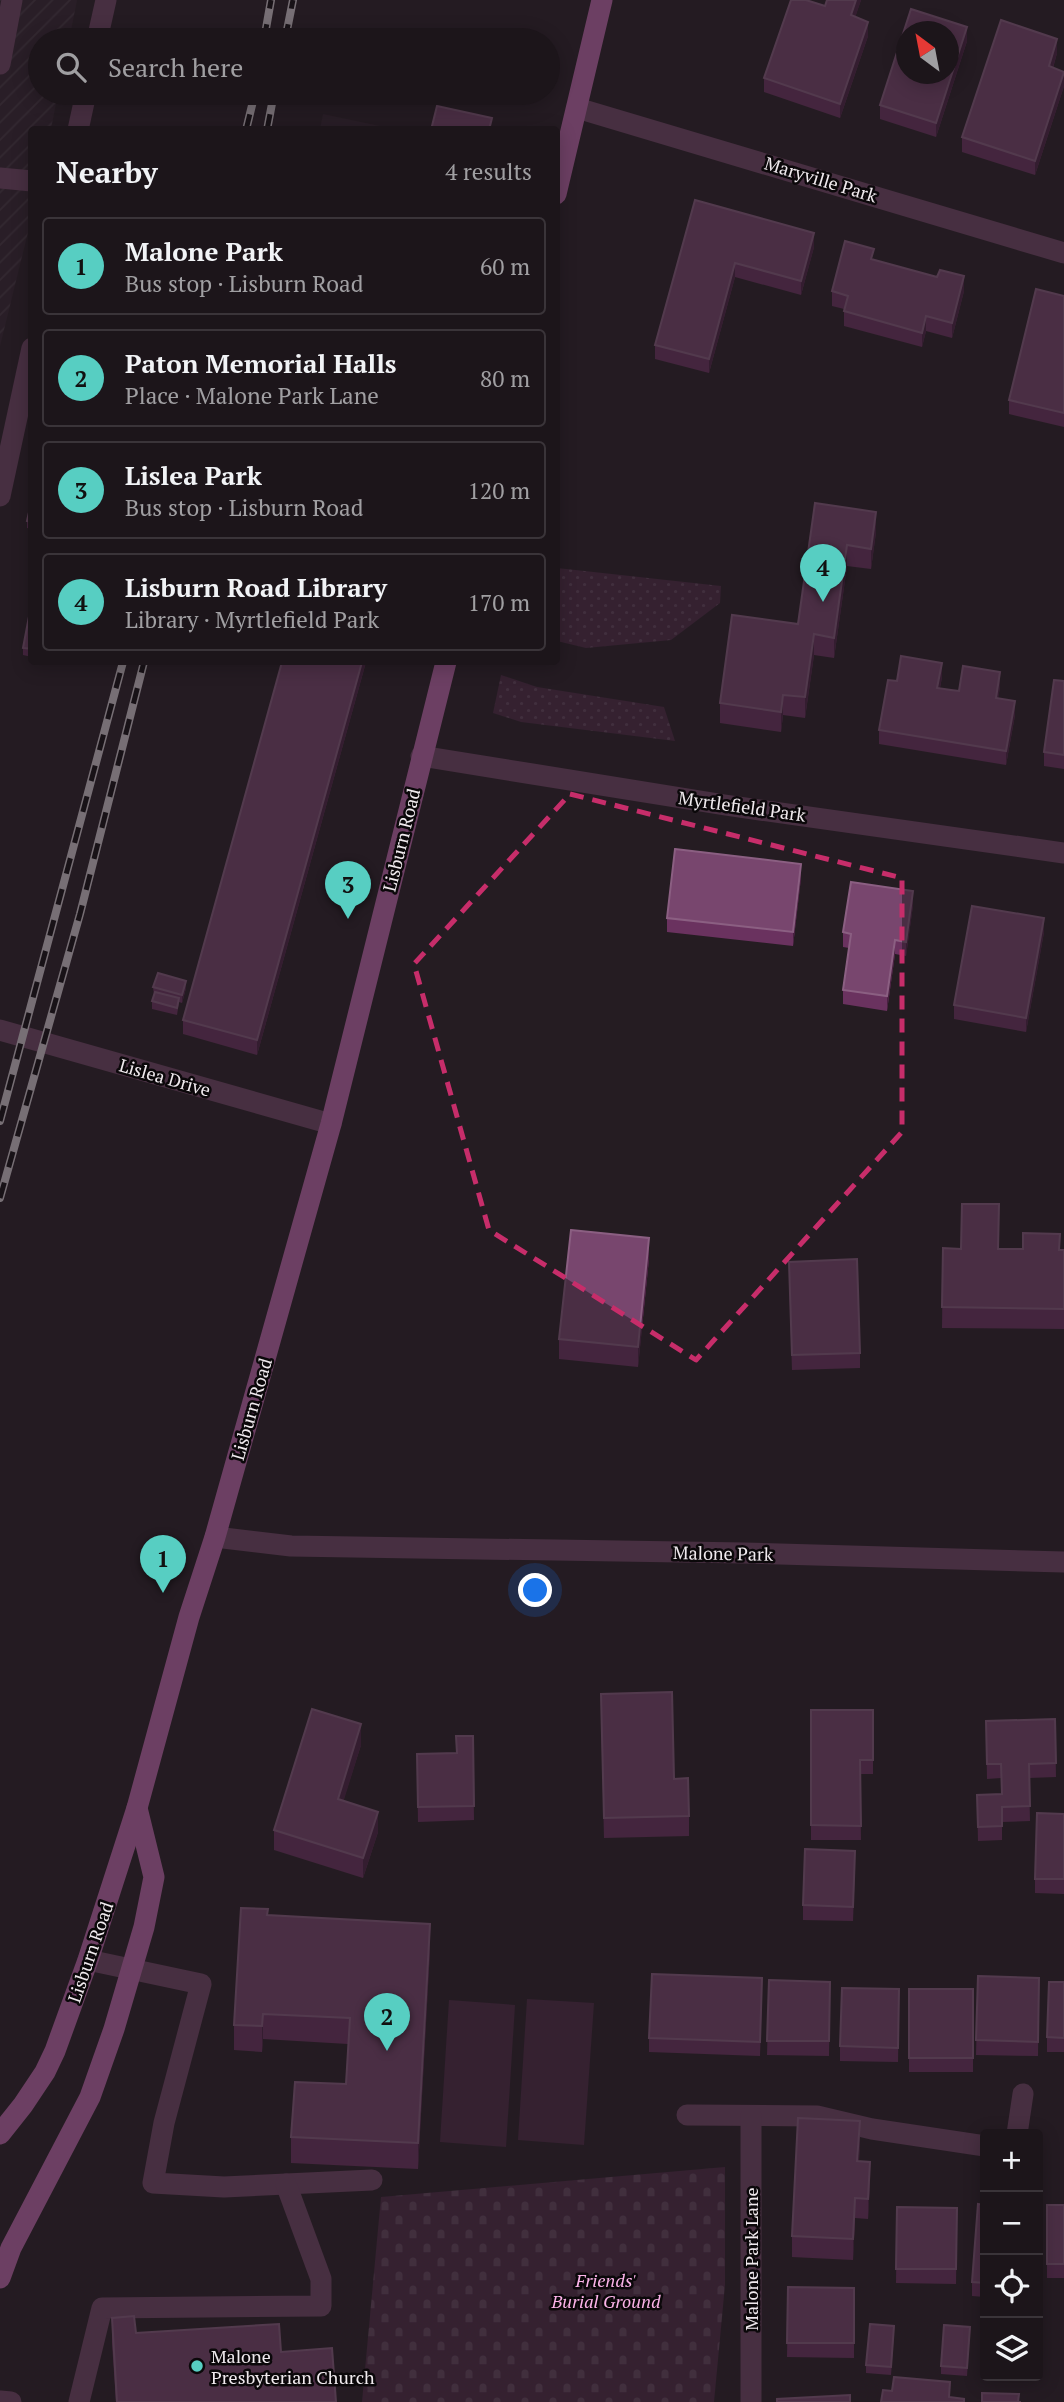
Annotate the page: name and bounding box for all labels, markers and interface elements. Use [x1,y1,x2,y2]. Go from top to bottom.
north arrow [896,21,959,84]
search box [28,28,560,105]
icon: search [52,48,90,86]
text: Search here [108,50,243,84]
street label: Maryville Park [762,151,881,208]
text: Nearby [56,152,158,192]
text: 4 results [445,156,532,187]
text: Malone Park [125,234,283,268]
text: 1 [75,251,88,282]
text: 60 m [480,251,530,282]
text: Bus stop · Lisburn Road [125,268,363,299]
text: Paton Memorial Halls [125,346,397,380]
text: 2 [75,363,88,394]
text: 80 m [480,363,530,394]
text: Place · Malone Park Lane [125,380,379,411]
text: Lislea Park [125,458,262,492]
text: 3 [75,475,88,506]
text: 120 m [468,475,530,506]
text: Bus stop · Lisburn Road [125,492,363,523]
pin: 4 [800,544,846,602]
text: Lisburn Road Library [125,570,387,604]
text: 4 [75,587,88,618]
text: 170 m [468,587,530,618]
text: Library · Myrtlefield Park [125,604,379,635]
street label: Myrtlefield Park [677,785,808,827]
street label: Lisburn Road [377,786,425,894]
pin: 3 [325,861,371,919]
street label: Lislea Drive [117,1053,213,1101]
street label: Lisburn Road [225,1355,277,1463]
pin: 1 [140,1535,186,1593]
street label: Malone Park [673,1540,774,1566]
your location [518,1573,552,1607]
street label: Lisburn Road [62,1898,119,2006]
pin: 2 [364,1993,410,2051]
map controls [980,2129,1043,2381]
button: + [980,2129,1043,2192]
street label: Malone Park Lane [739,2187,763,2331]
button: − [980,2192,1043,2255]
button: locate [980,2255,1043,2318]
park label: Friends' Burial Ground [550,2268,661,2313]
button: layers [980,2318,1043,2381]
place label: Malone Presbyterian Church [211,2344,375,2389]
marker: Malone Presbyterian Church [189,2358,205,2374]

